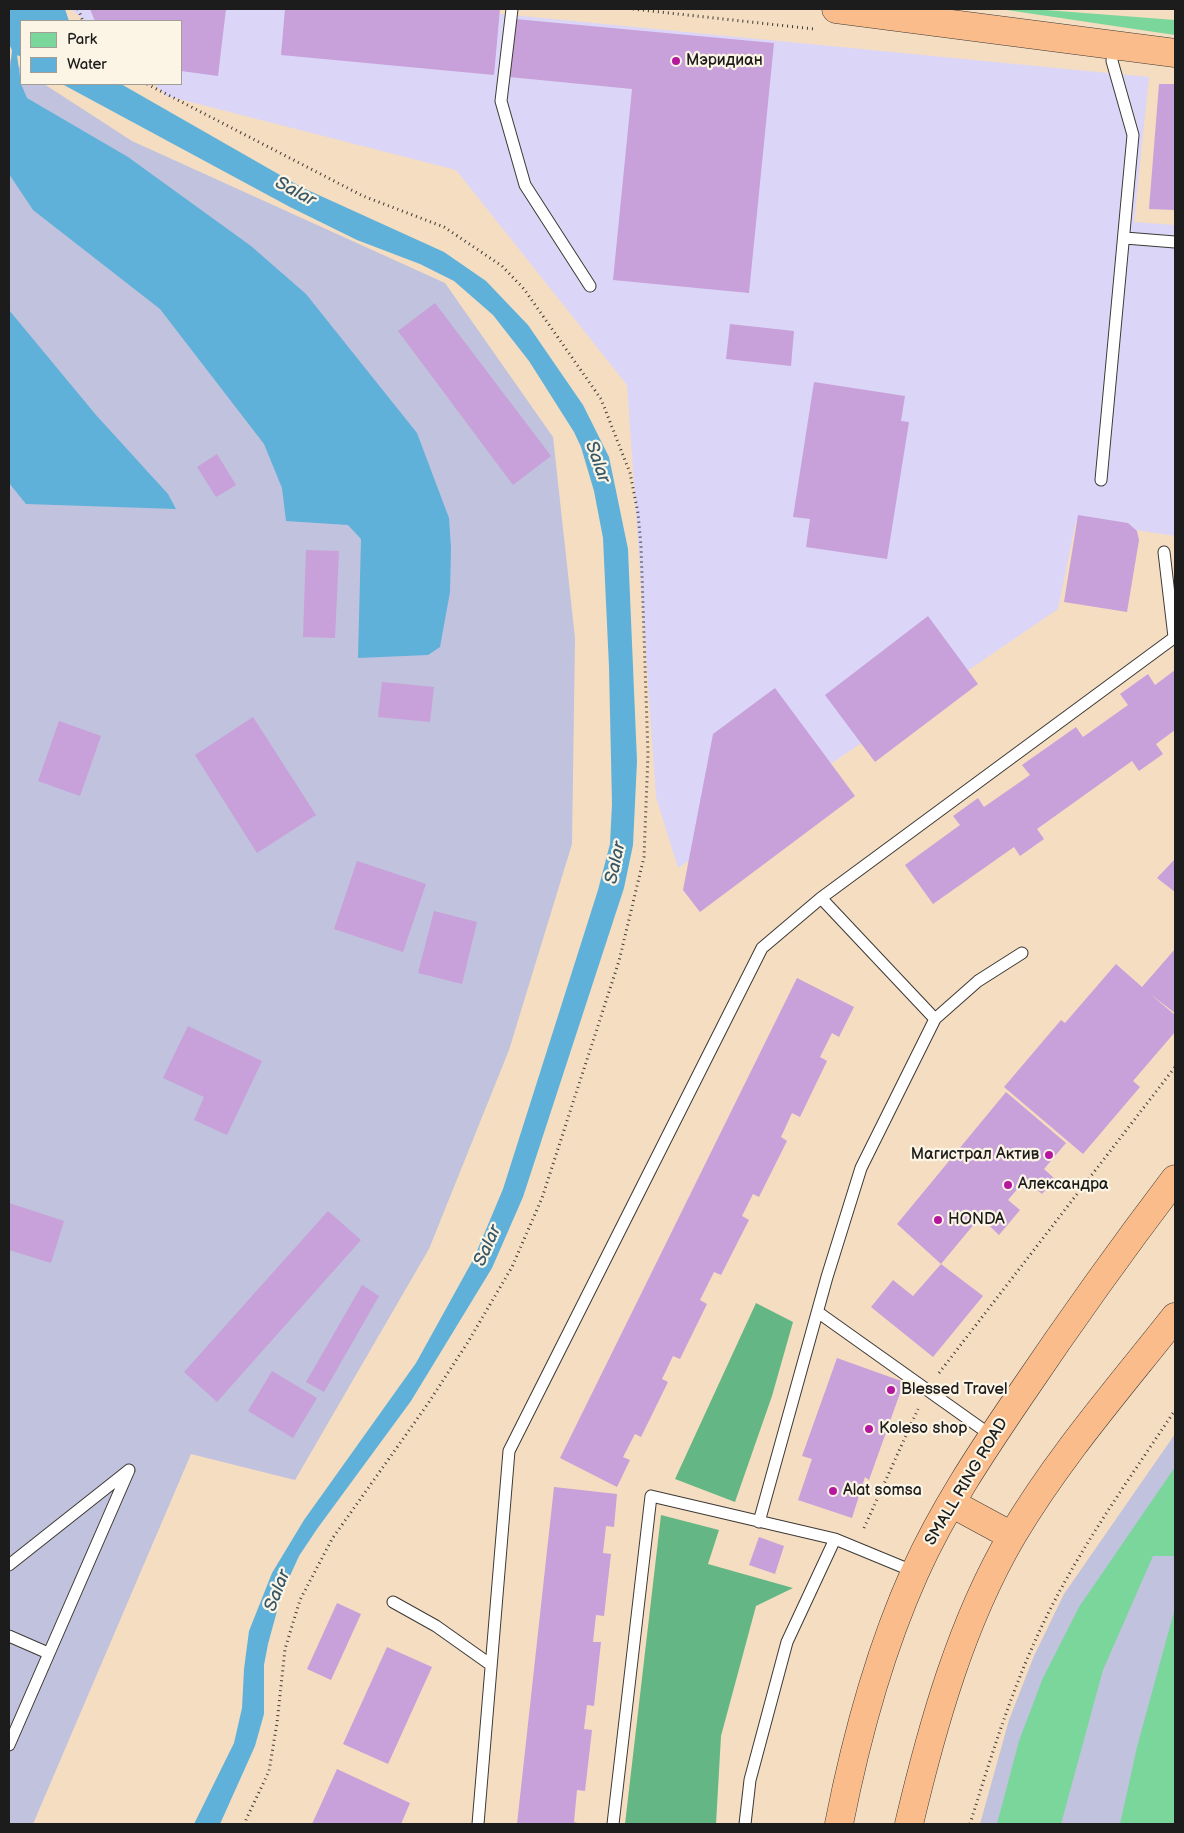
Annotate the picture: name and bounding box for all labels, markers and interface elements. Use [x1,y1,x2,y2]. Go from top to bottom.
legend [20,20,182,85]
text: Park [67,30,97,49]
place label: Мэридиан [686,51,763,71]
text: Water [67,55,107,74]
marker: Мэридиан [670,55,682,67]
water label: Salar [271,172,319,212]
water label: Salar [580,438,614,486]
water label: Salar [601,840,631,886]
place label: Магистрал Актив [911,1145,1039,1165]
marker: Магистрал Актив [1043,1149,1055,1161]
place label: Александра [1018,1175,1109,1195]
marker: Александра [1002,1179,1014,1191]
place label: HONDA [948,1210,1005,1230]
marker: HONDA [932,1214,944,1226]
water label: Salar [469,1222,507,1270]
place label: Blessed Travel [901,1380,1008,1400]
marker: Blessed Travel [885,1384,897,1396]
street label: SMALL RING ROAD [921,1415,1013,1549]
place label: Koleso shop [879,1419,968,1439]
marker: Koleso shop [863,1423,875,1435]
place label: Alat somsa [843,1481,922,1501]
marker: Alat somsa [827,1485,839,1497]
water label: Salar [260,1567,296,1615]

